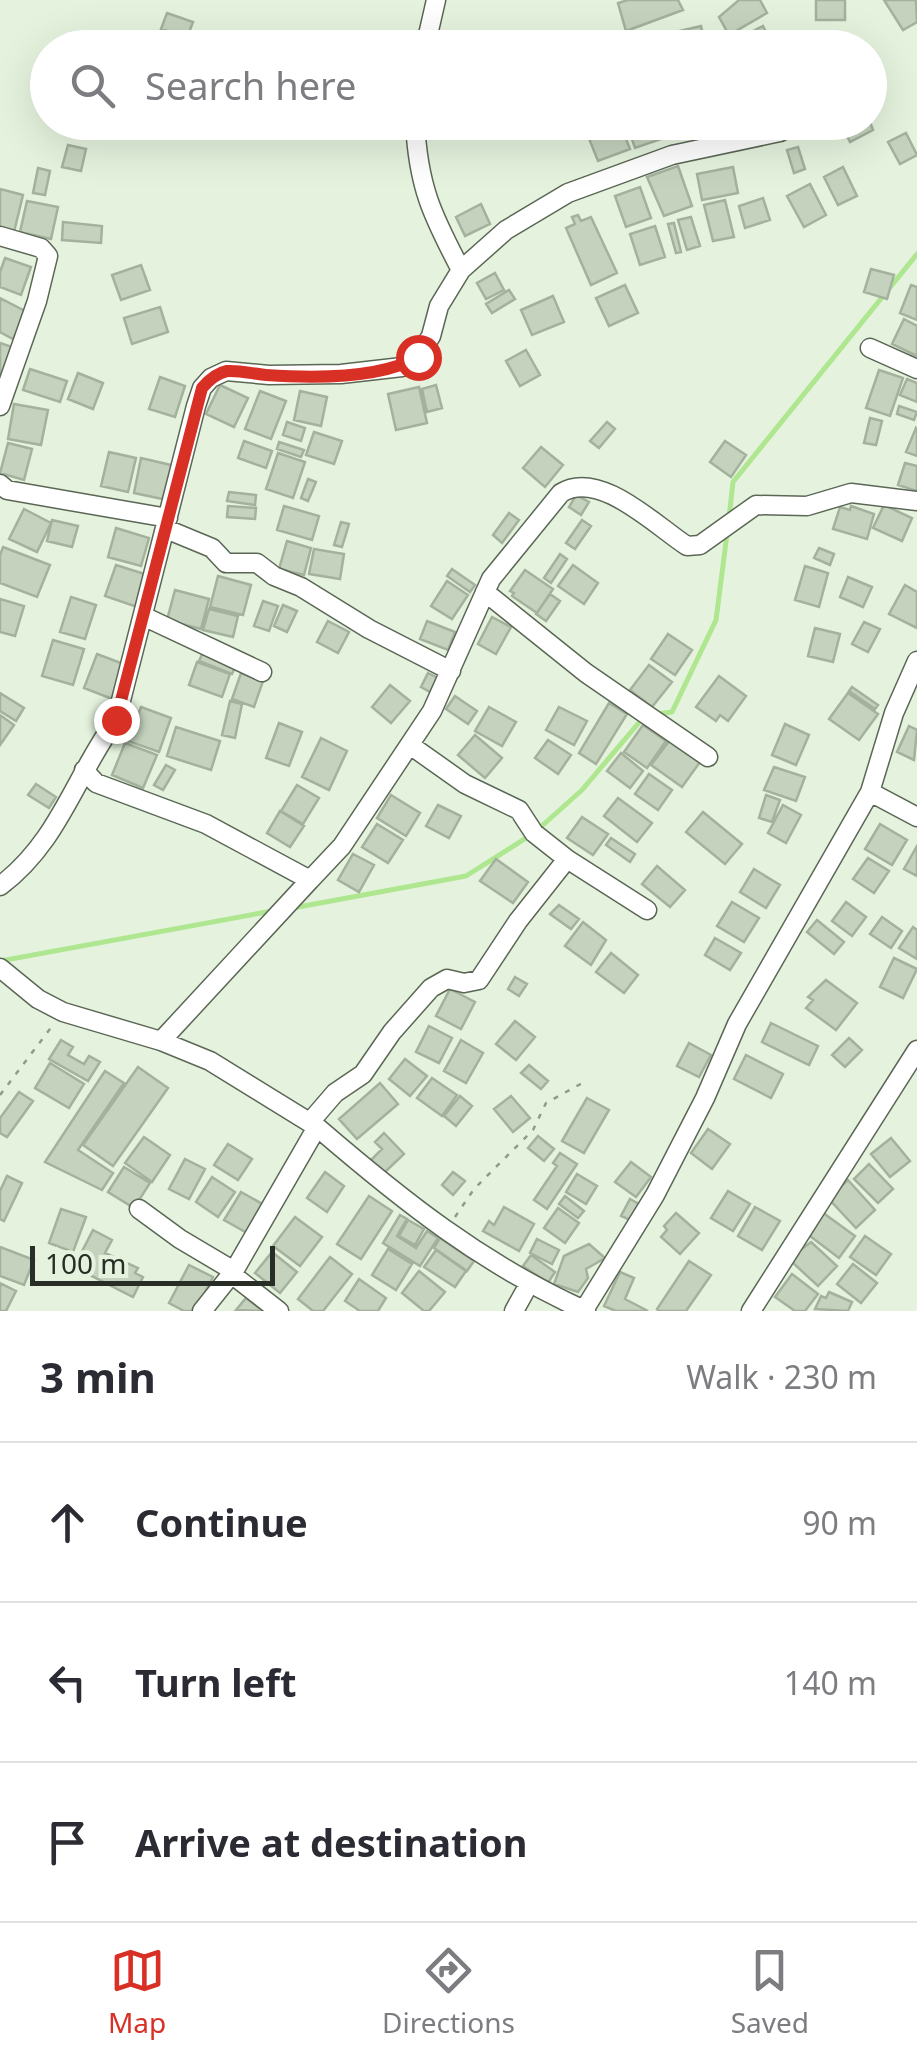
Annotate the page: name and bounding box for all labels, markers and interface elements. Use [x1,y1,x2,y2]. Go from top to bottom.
search box [30,30,887,140]
icon: search [65,58,120,113]
text: Search here [145,59,356,111]
route start [396,335,442,381]
route end [94,698,140,744]
scale bar [30,1241,275,1286]
text: 100 m [45,1244,127,1282]
text: 3 min [40,1348,156,1405]
text: Walk · 230 m [686,1355,877,1398]
icon: ahead [40,1495,95,1550]
text: Continue [135,1496,308,1548]
text: 90 m [802,1501,877,1544]
icon: left [40,1655,95,1710]
text: Turn left [135,1656,297,1708]
text: 140 m [784,1661,877,1704]
icon: arrive [40,1815,95,1870]
text: Arrive at destination [135,1816,527,1868]
tab: Map [108,1943,166,2041]
tab: Directions [382,1943,515,2041]
tab: Saved [731,1943,809,2041]

